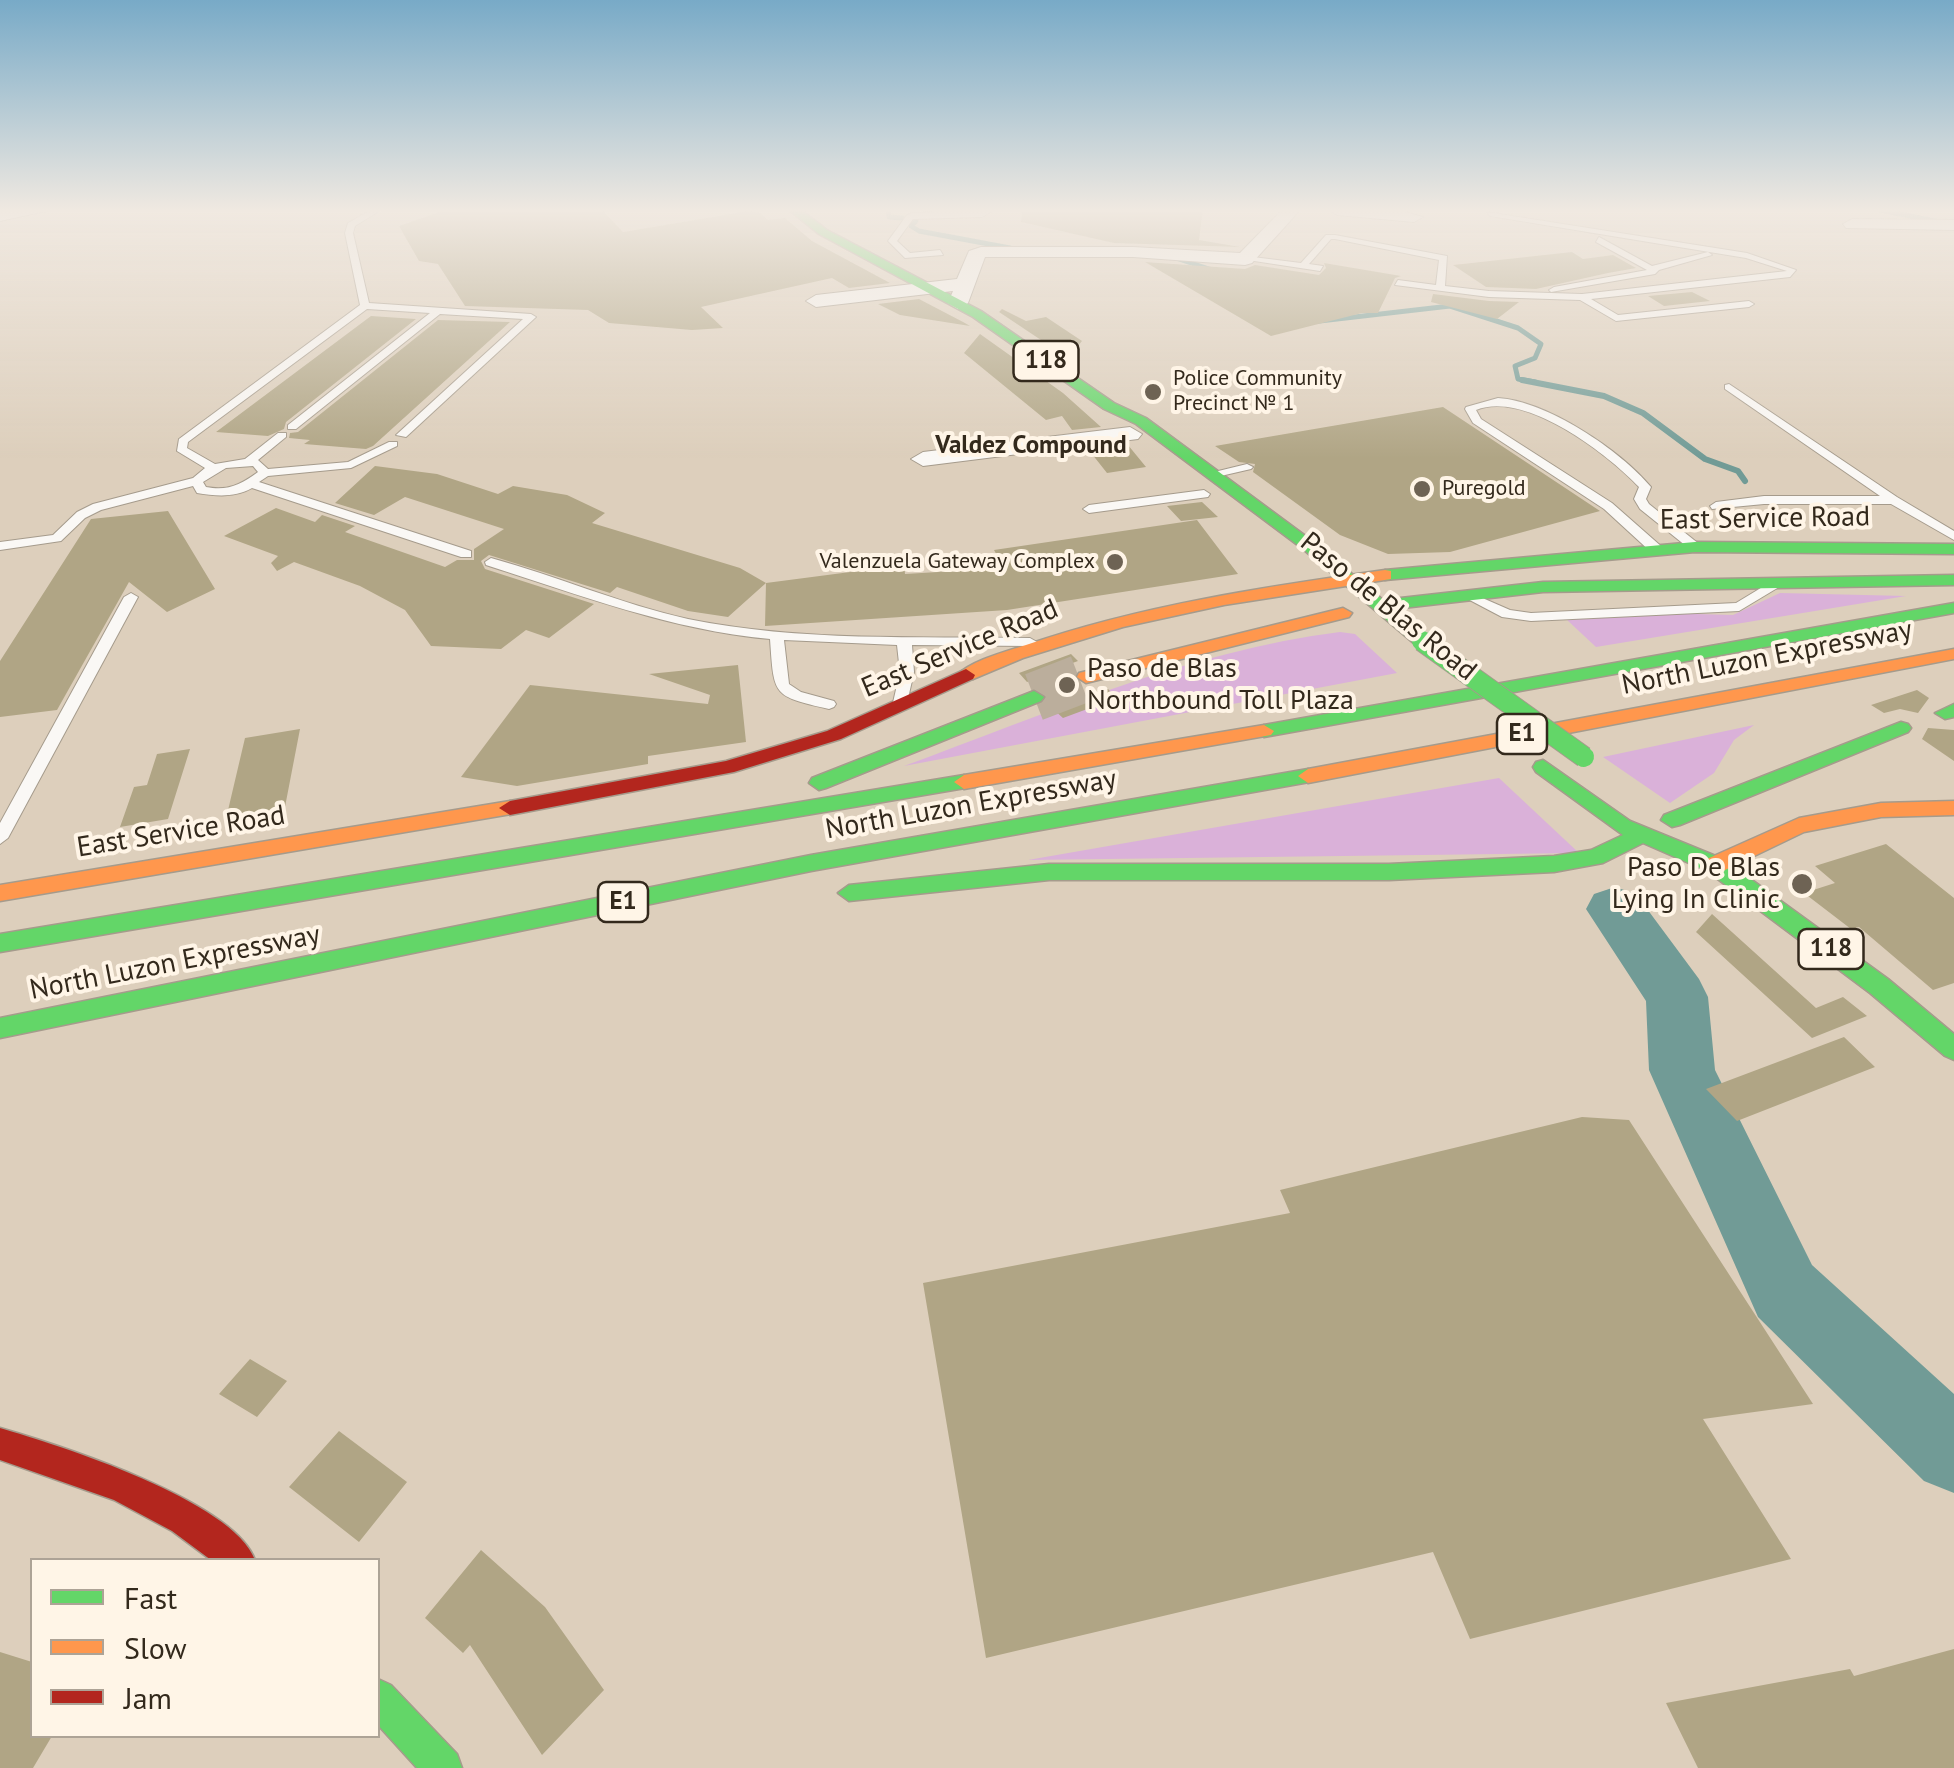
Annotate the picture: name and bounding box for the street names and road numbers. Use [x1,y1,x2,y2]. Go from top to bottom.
road number: 118 [1014,341,1078,381]
street label: East Service Road [1660,500,1870,538]
street label: Paso de Blas Road [1293,526,1483,688]
street label: East Service Road [857,592,1063,706]
street label: North Luzon Expressway [1619,613,1915,703]
road number: E1 [1497,714,1547,754]
street label: North Luzon Expressway [823,763,1119,847]
street label: East Service Road [75,799,287,865]
road number: E1 [598,882,648,922]
street label: North Luzon Expressway [27,918,323,1008]
road number: 118 [1798,929,1864,969]

